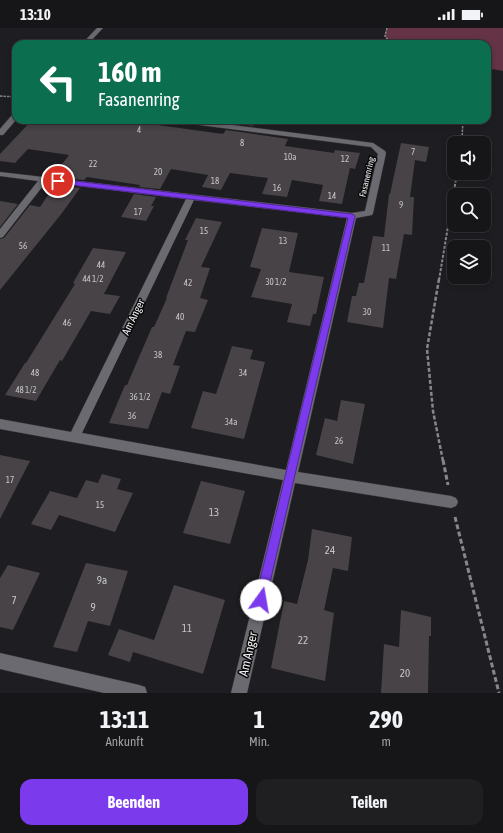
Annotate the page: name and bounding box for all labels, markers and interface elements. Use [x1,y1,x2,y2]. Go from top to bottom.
text: 13:10 [20,6,51,23]
icon: left [32,56,84,108]
text: 160 m [98,56,161,88]
text: Fasanenring [98,89,180,110]
house number: 4 [137,125,141,135]
map controls [447,136,491,284]
button: sound [447,136,491,180]
house number: 8 [240,138,244,148]
house number: 7 [411,147,415,157]
house number: 10a [284,152,296,162]
house number: 12 [341,154,349,164]
street label: Fasanenring [358,156,376,198]
house number: 22 [89,159,97,169]
pin [41,164,75,198]
house number: 20 [154,167,162,177]
icon: arrive [47,170,69,192]
house number: 18 [211,176,219,186]
house number: 16 [273,183,281,193]
button: search [447,188,491,232]
house number: 14 [328,191,336,201]
house number: 9 [399,200,403,210]
house number: 17 [134,207,142,217]
house number: 15 [200,226,208,236]
house number: 13 [279,236,287,246]
button: layers [447,240,491,284]
house number: 56 [19,241,27,251]
house number: 11 [382,243,390,253]
house number: 44 [97,260,105,270]
house number: 44 1/2 [82,274,104,284]
house number: 30 1/2 [265,277,287,287]
house number: 42 [184,278,192,288]
street label: Am Anger [119,296,147,337]
house number: 30 [363,307,371,317]
house number: 40 [176,312,184,322]
house number: 46 [63,318,71,328]
house number: 38 [154,350,162,360]
house number: 48 [31,368,39,378]
house number: 34 [239,368,247,378]
house number: 48 1/2 [15,385,37,395]
house number: 36 1/2 [129,392,151,402]
house number: 36 [128,411,136,421]
house number: 34a [225,417,237,427]
house number: 26 [335,436,343,446]
house number: 17 [6,475,14,485]
house number: 15 [96,500,104,510]
house number: 13 [209,506,219,518]
house number: 24 [325,544,335,556]
house number: 9a [97,574,107,586]
position arrow [240,579,282,621]
house number: 7 [11,594,17,606]
house number: 9 [90,601,96,613]
house number: 11 [182,622,192,634]
street label: Am Anger [236,630,260,678]
house number: 22 [298,634,308,646]
house number: 20 [400,667,410,679]
text: 13:11 [100,706,149,733]
text: 1 [254,706,265,733]
text: 290 [369,706,403,733]
text: Ankunft [105,734,144,749]
text: Min. [249,734,269,749]
text: m [382,734,391,749]
button: Beenden [20,779,248,825]
button: Teilen [256,779,483,825]

